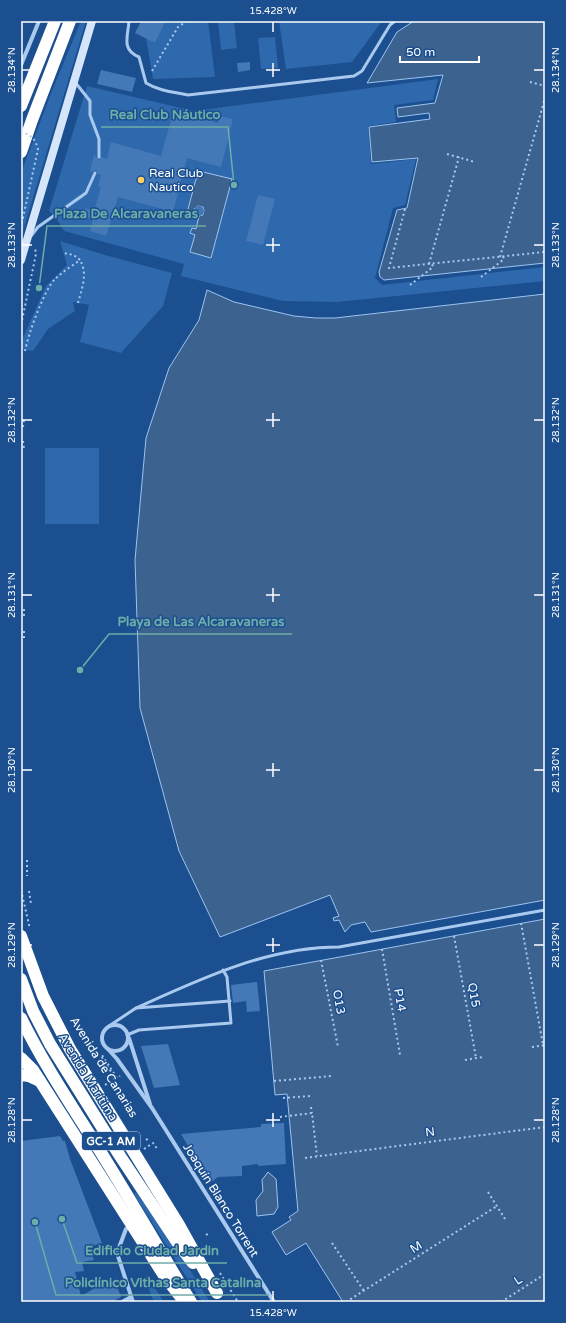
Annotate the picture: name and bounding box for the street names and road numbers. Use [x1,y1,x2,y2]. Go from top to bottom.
street label: Q15 [465,982,483,1008]
street label: P14 [391,987,409,1013]
street label: O13 [330,989,348,1015]
street label: Avenida de Canarias [67,1014,141,1120]
street label: Avenida Marítima [55,1031,121,1123]
street label: N [424,1124,436,1140]
road number: GC-1 AM [82,1132,140,1150]
street label: Joaquín Blanco Torrent [180,1141,262,1260]
street label: M [407,1238,425,1256]
street label: L [511,1272,525,1288]

